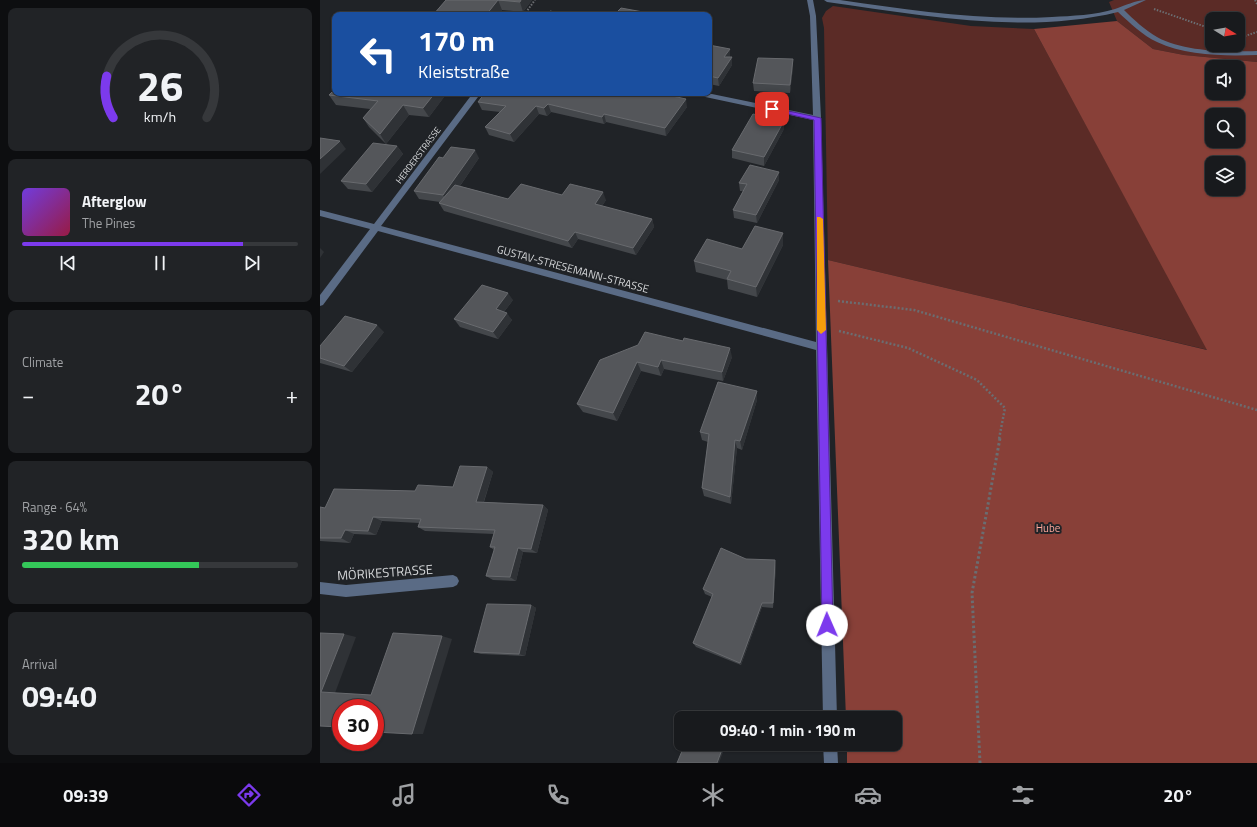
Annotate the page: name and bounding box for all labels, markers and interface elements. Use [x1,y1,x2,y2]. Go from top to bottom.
north arrow [1205,12,1245,52]
map controls [1205,12,1245,196]
text: 170 m [418,19,495,62]
icon: left [352,28,404,80]
text: 26 [137,53,183,116]
text: Kleiststraße [418,58,509,85]
button: sound [1205,60,1245,100]
pin [755,92,789,126]
icon: arrive [761,98,783,120]
text: km/h [144,105,176,127]
button: search [1205,108,1245,148]
street label: HERDERSTRASSE [392,124,444,186]
button: layers [1205,156,1245,196]
text: Afterglow [82,190,147,213]
text: The Pines [82,213,135,233]
street label: GUSTAV-STRESEMANN-STRASSE [495,241,651,297]
icon: previous [57,252,79,274]
icon: pause [149,252,171,274]
icon: next [241,252,263,274]
text: Climate [22,352,63,372]
text: 20° [135,371,185,417]
text: − [22,378,34,412]
text: + [286,378,298,412]
text: Range · 64% [22,497,87,517]
text: 320 km [22,516,120,562]
park label: Hube [1036,520,1061,536]
street label: MÖRIKESTRASSE [336,559,434,585]
position arrow [806,604,848,646]
text: Arrival [22,654,57,674]
text: 09:40 [22,673,97,719]
speed limit sign: 30 [332,699,384,751]
text: 09:40 · 1 min · 190 m [720,719,856,742]
icon: directions [235,781,263,809]
icon: music [390,781,418,809]
icon: phone [544,781,572,809]
icon: climate [699,781,727,809]
icon: car [854,781,882,809]
icon: filters [1009,781,1037,809]
text: 09:39 [63,782,108,809]
text: 20° [1163,782,1194,809]

